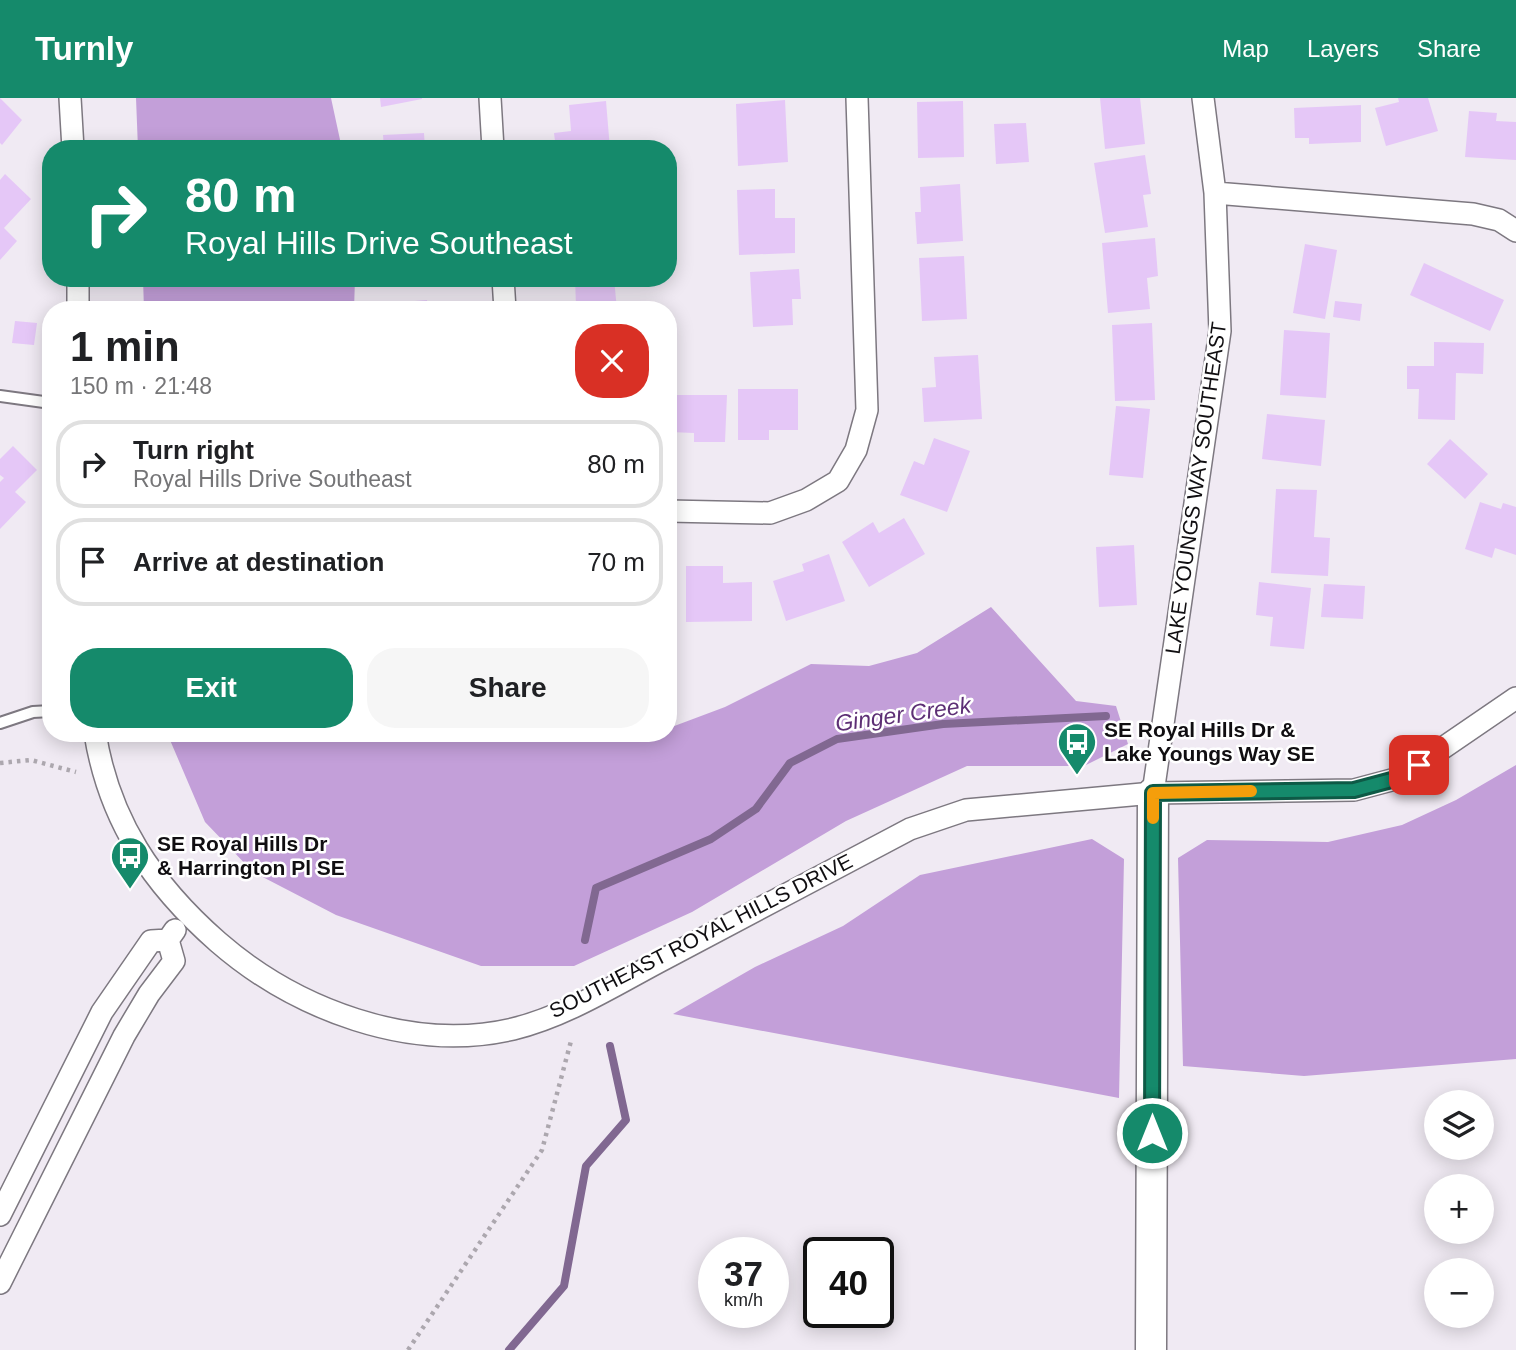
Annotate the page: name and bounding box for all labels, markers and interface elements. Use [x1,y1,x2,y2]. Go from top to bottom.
text: Turnly [35,30,133,67]
text: Map [1222,35,1269,62]
text: Layers [1307,35,1379,62]
text: Share [1417,35,1481,62]
icon: right [70,168,161,259]
text: 80 m [185,168,297,222]
text: Royal Hills Drive Southeast [185,225,573,261]
street label: LAKE YOUNGS WAY SOUTHEAST [1161,320,1230,656]
text: 1 min [70,323,180,370]
button: close [575,324,649,398]
text: 150 m · 21:48 [70,373,212,399]
text: Turn right [133,435,254,465]
icon: right [74,445,112,483]
text: 80 m [587,449,645,479]
text: Royal Hills Drive Southeast [133,466,412,492]
icon: arrive [74,543,112,581]
text: Arrive at destination [133,547,384,577]
text: 70 m [587,547,645,577]
button: Exit [70,648,353,728]
button: Share [367,648,649,728]
water label: Ginger Creek [833,691,974,736]
place label: SE Royal Hills Dr & Lake Youngs Way SE [1104,718,1315,765]
bus stop icon: SE Royal Hills Dr & Lake Youngs Way SE [1056,721,1098,776]
pin [1389,735,1449,795]
icon: arrive [1400,746,1438,784]
place label: SE Royal Hills Dr & Harrington Pl SE [157,832,345,879]
bus stop icon: SE Royal Hills Dr & Harrington Pl SE [109,835,151,890]
street label: SOUTHEAST ROYAL HILLS DRIVE [545,849,856,1022]
map controls [1424,1090,1494,1328]
button: layers [1424,1090,1494,1160]
position arrow [1115,1096,1189,1170]
button: + [1424,1174,1494,1244]
speed limit sign: 40 [803,1237,894,1328]
text: 37 [724,1254,763,1293]
button: − [1424,1258,1494,1328]
text: km/h [724,1290,763,1310]

